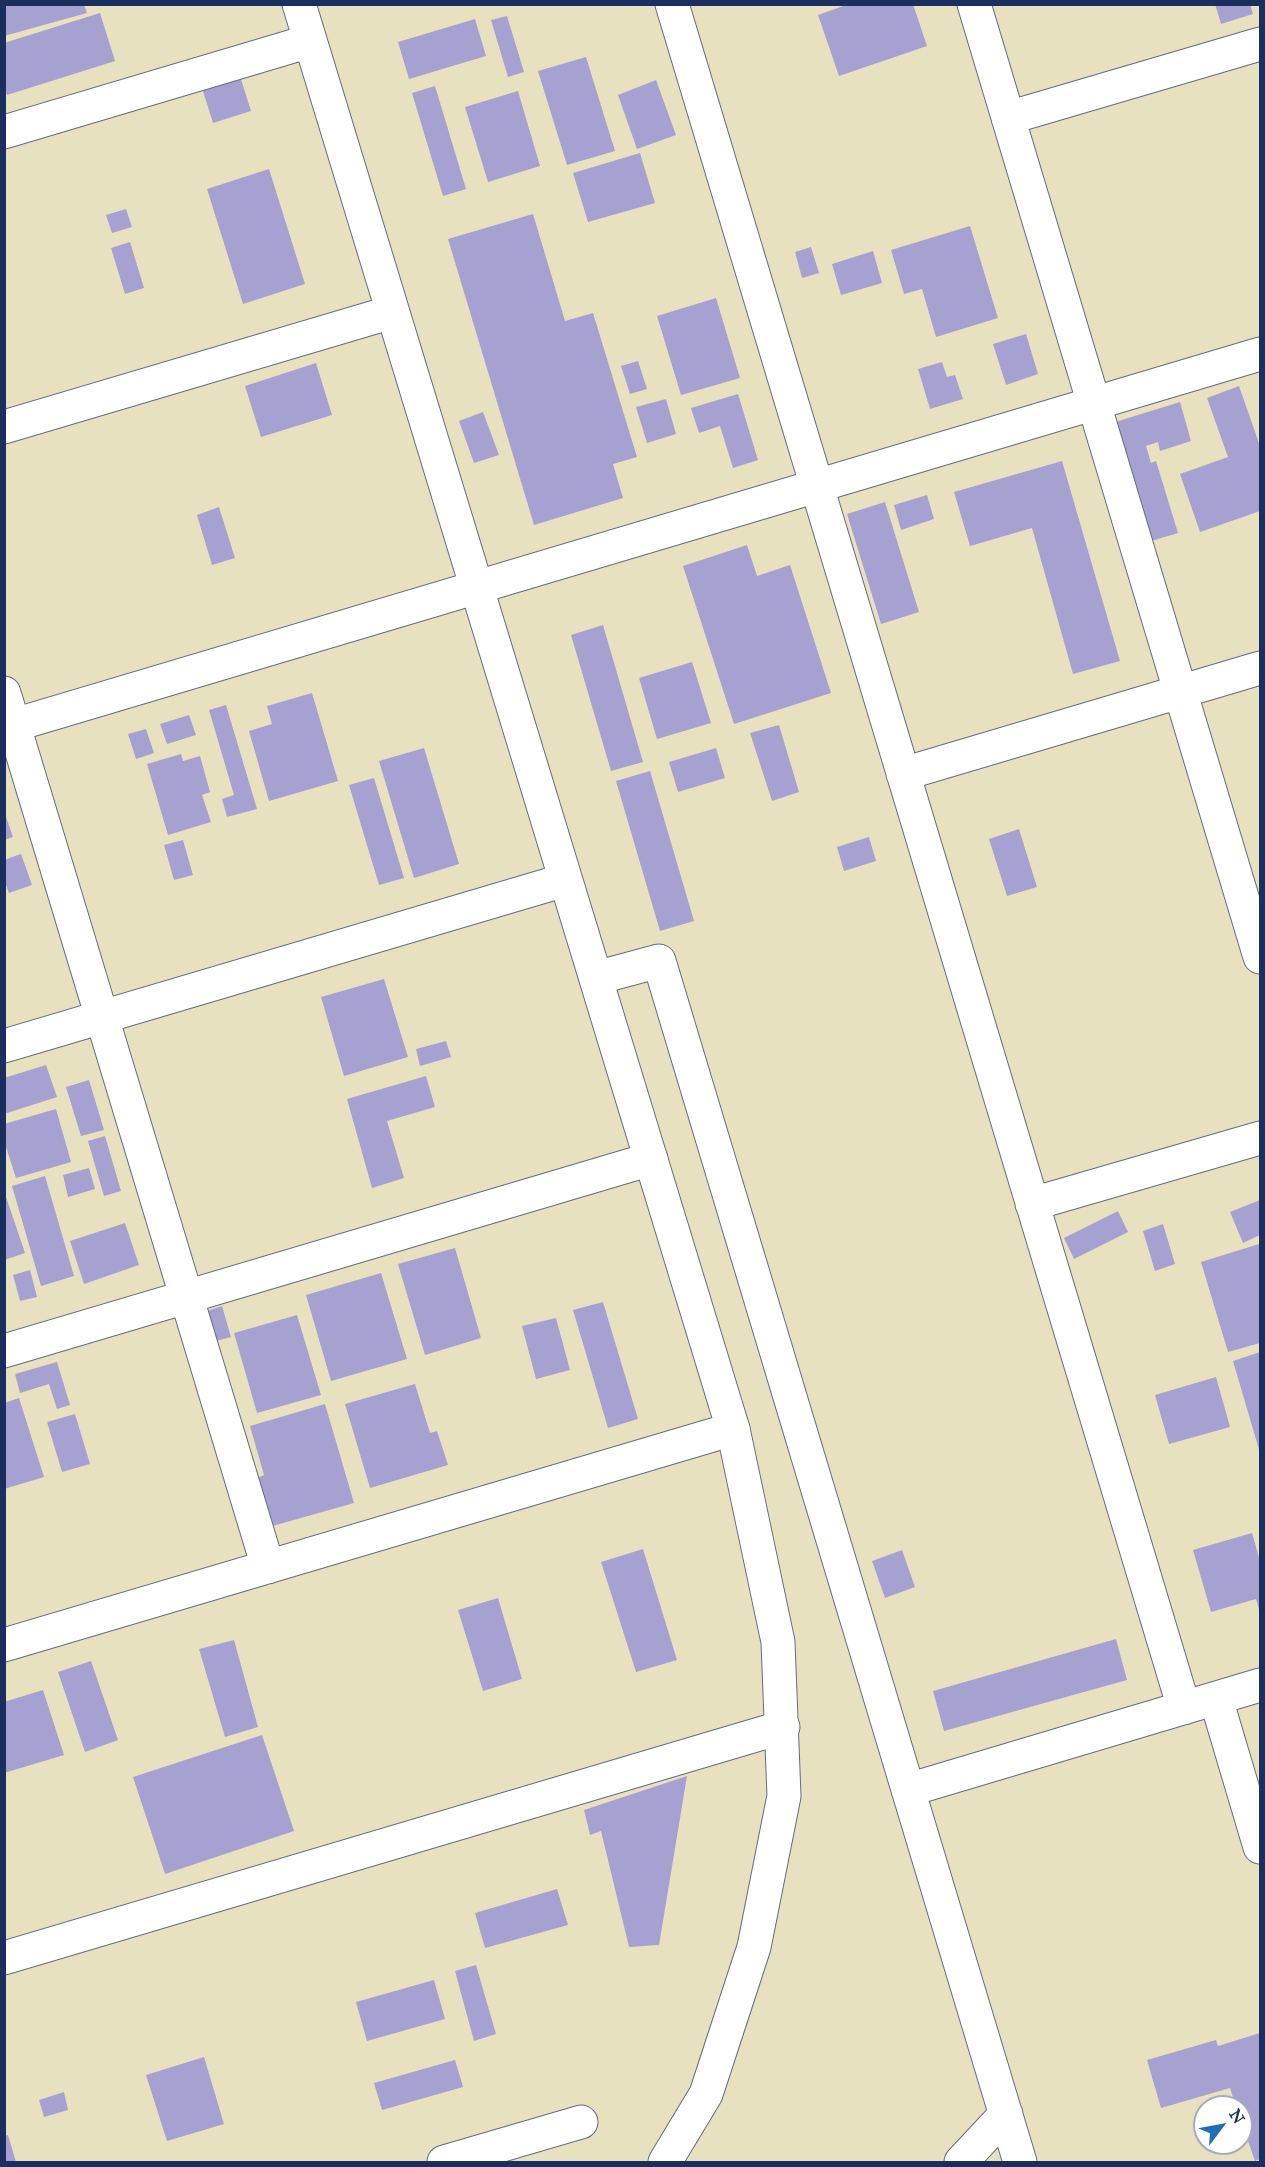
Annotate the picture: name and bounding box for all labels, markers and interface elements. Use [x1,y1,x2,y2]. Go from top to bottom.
north arrow [1193,2095,1253,2155]
text: N [1225,2105,1249,2127]

